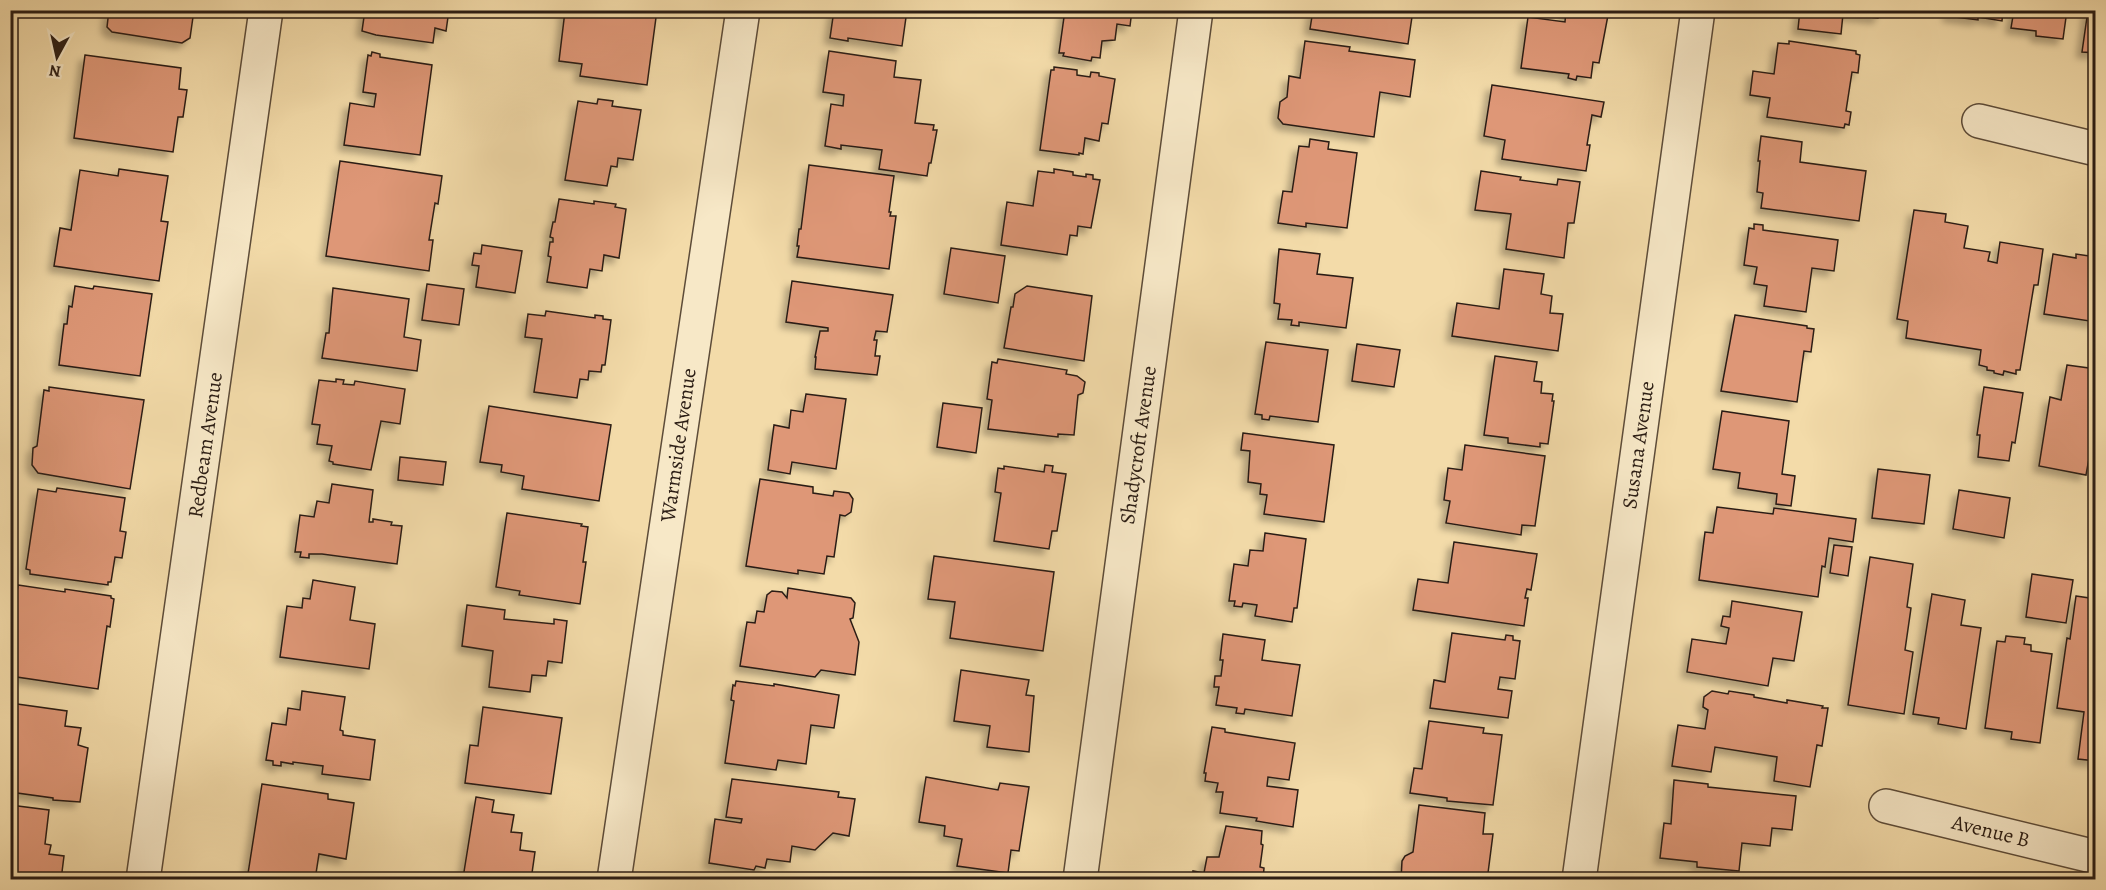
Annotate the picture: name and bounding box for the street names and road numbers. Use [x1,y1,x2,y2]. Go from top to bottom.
street label: Shadycroft Avenue [1113,364,1163,526]
street label: Warmside Avenue [653,366,703,525]
street label: Redbeam Avenue [181,370,229,520]
street label: Susana Avenue [1615,379,1661,511]
street label: Avenue B [1948,808,2033,854]

